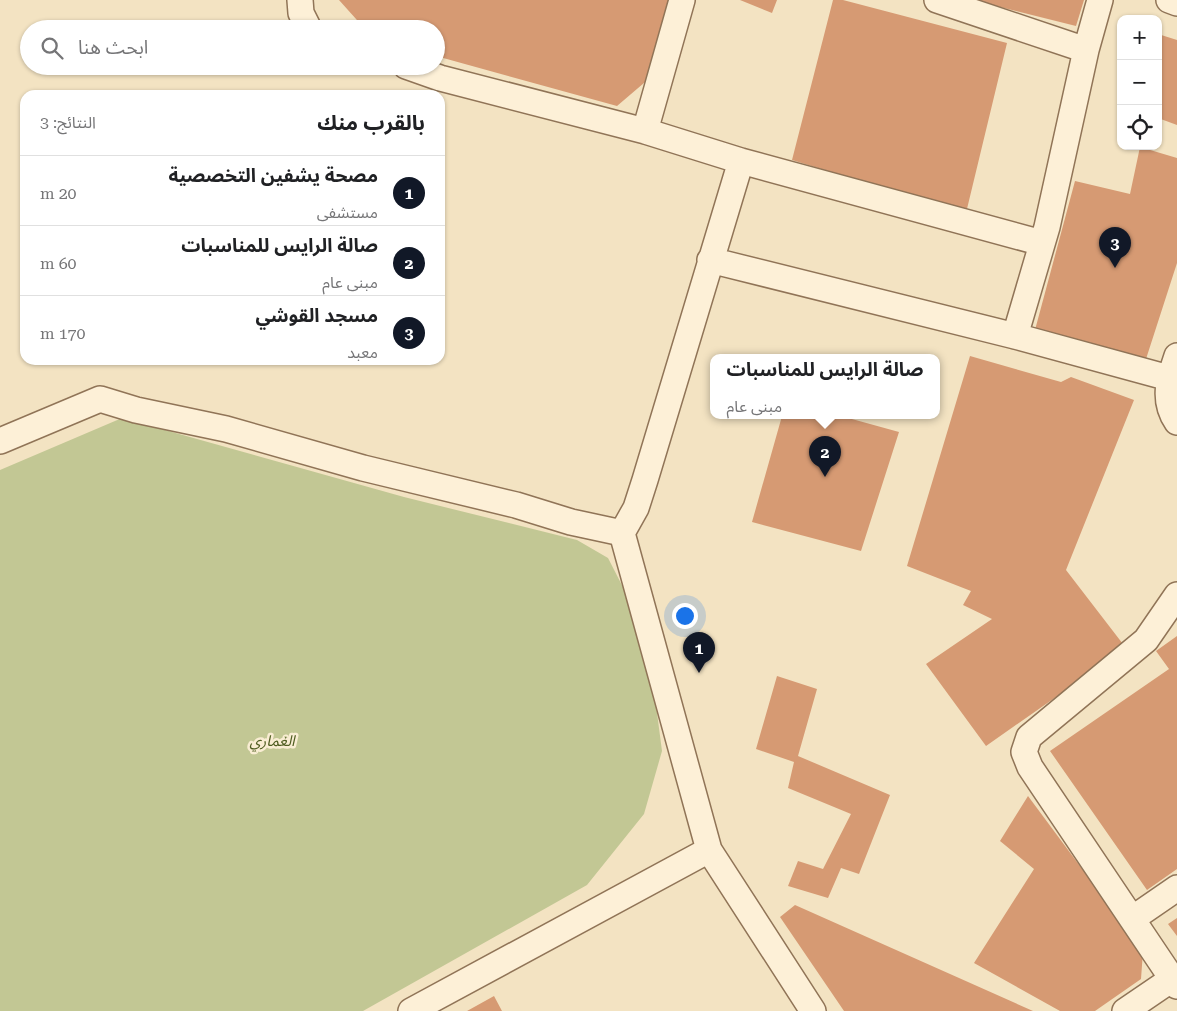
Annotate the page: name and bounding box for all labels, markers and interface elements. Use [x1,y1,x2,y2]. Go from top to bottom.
map controls [1117,15,1162,150]
button: + [1117,15,1162,60]
search box [20,20,445,75]
icon: search [38,34,66,62]
text: ابحث هنا [78,36,148,59]
button: − [1117,60,1162,105]
button: locate [1117,105,1162,150]
text: بالقرب منك [317,111,425,135]
text: النتائج: 3 [40,113,96,132]
text: مصحة يشفين التخصصية [168,164,378,187]
text: 20 m [40,184,77,203]
text: 1 [405,184,413,203]
text: مستشفى [317,203,378,222]
pin: 3 [1099,227,1131,268]
text: صالة الرايس للمناسبات [181,234,378,257]
text: 60 m [40,254,77,273]
text: 2 [405,254,413,273]
text: مبنى عام [322,273,378,292]
text: مسجد القوشي [255,304,378,327]
text: 170 m [40,324,86,343]
text: 3 [405,324,413,343]
text: معبد [347,343,378,362]
popup [710,354,940,419]
text: صالة الرايس للمناسبات [727,358,923,381]
text: مبنى عام [727,397,782,416]
pin: 2 [809,436,841,477]
your location [672,603,698,629]
pin: 1 [683,632,715,673]
park label: الغماري [249,732,296,752]

